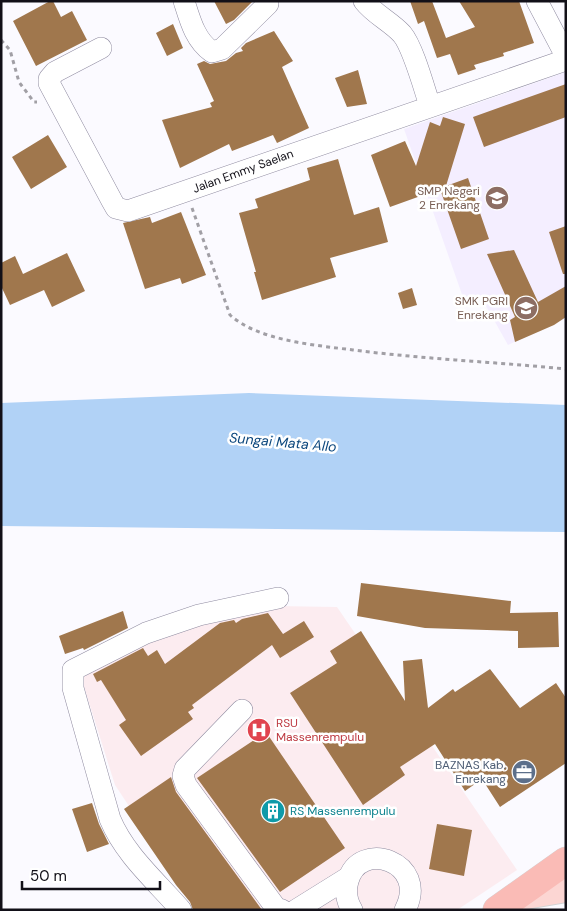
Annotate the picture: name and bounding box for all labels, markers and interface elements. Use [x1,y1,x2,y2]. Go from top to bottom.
street label: Jalan Emmy Saelan [190,145,296,197]
place label: SMP Negeri 2 Enrekang [417,183,480,213]
school or university icon: SMP Negeri 2 Enrekang [484,185,510,211]
place label: SMK PGRI Enrekang [455,293,508,323]
school or university icon: SMK PGRI Enrekang [513,295,539,321]
water label: Sungai Mata Allo [229,428,337,456]
place label: RSU Massenrempulu [276,715,364,745]
hospital icon: RSU Massenrempulu [246,717,272,743]
place label: BAZNAS Kab. Enrekang [435,757,506,787]
office icon: BAZNAS Kab. Enrekang [511,759,537,785]
building icon: RS Massenrempulu [260,798,286,824]
place label: RS Massenrempulu [290,803,395,819]
scale bar [22,858,160,890]
text: 50 m [30,866,67,886]

